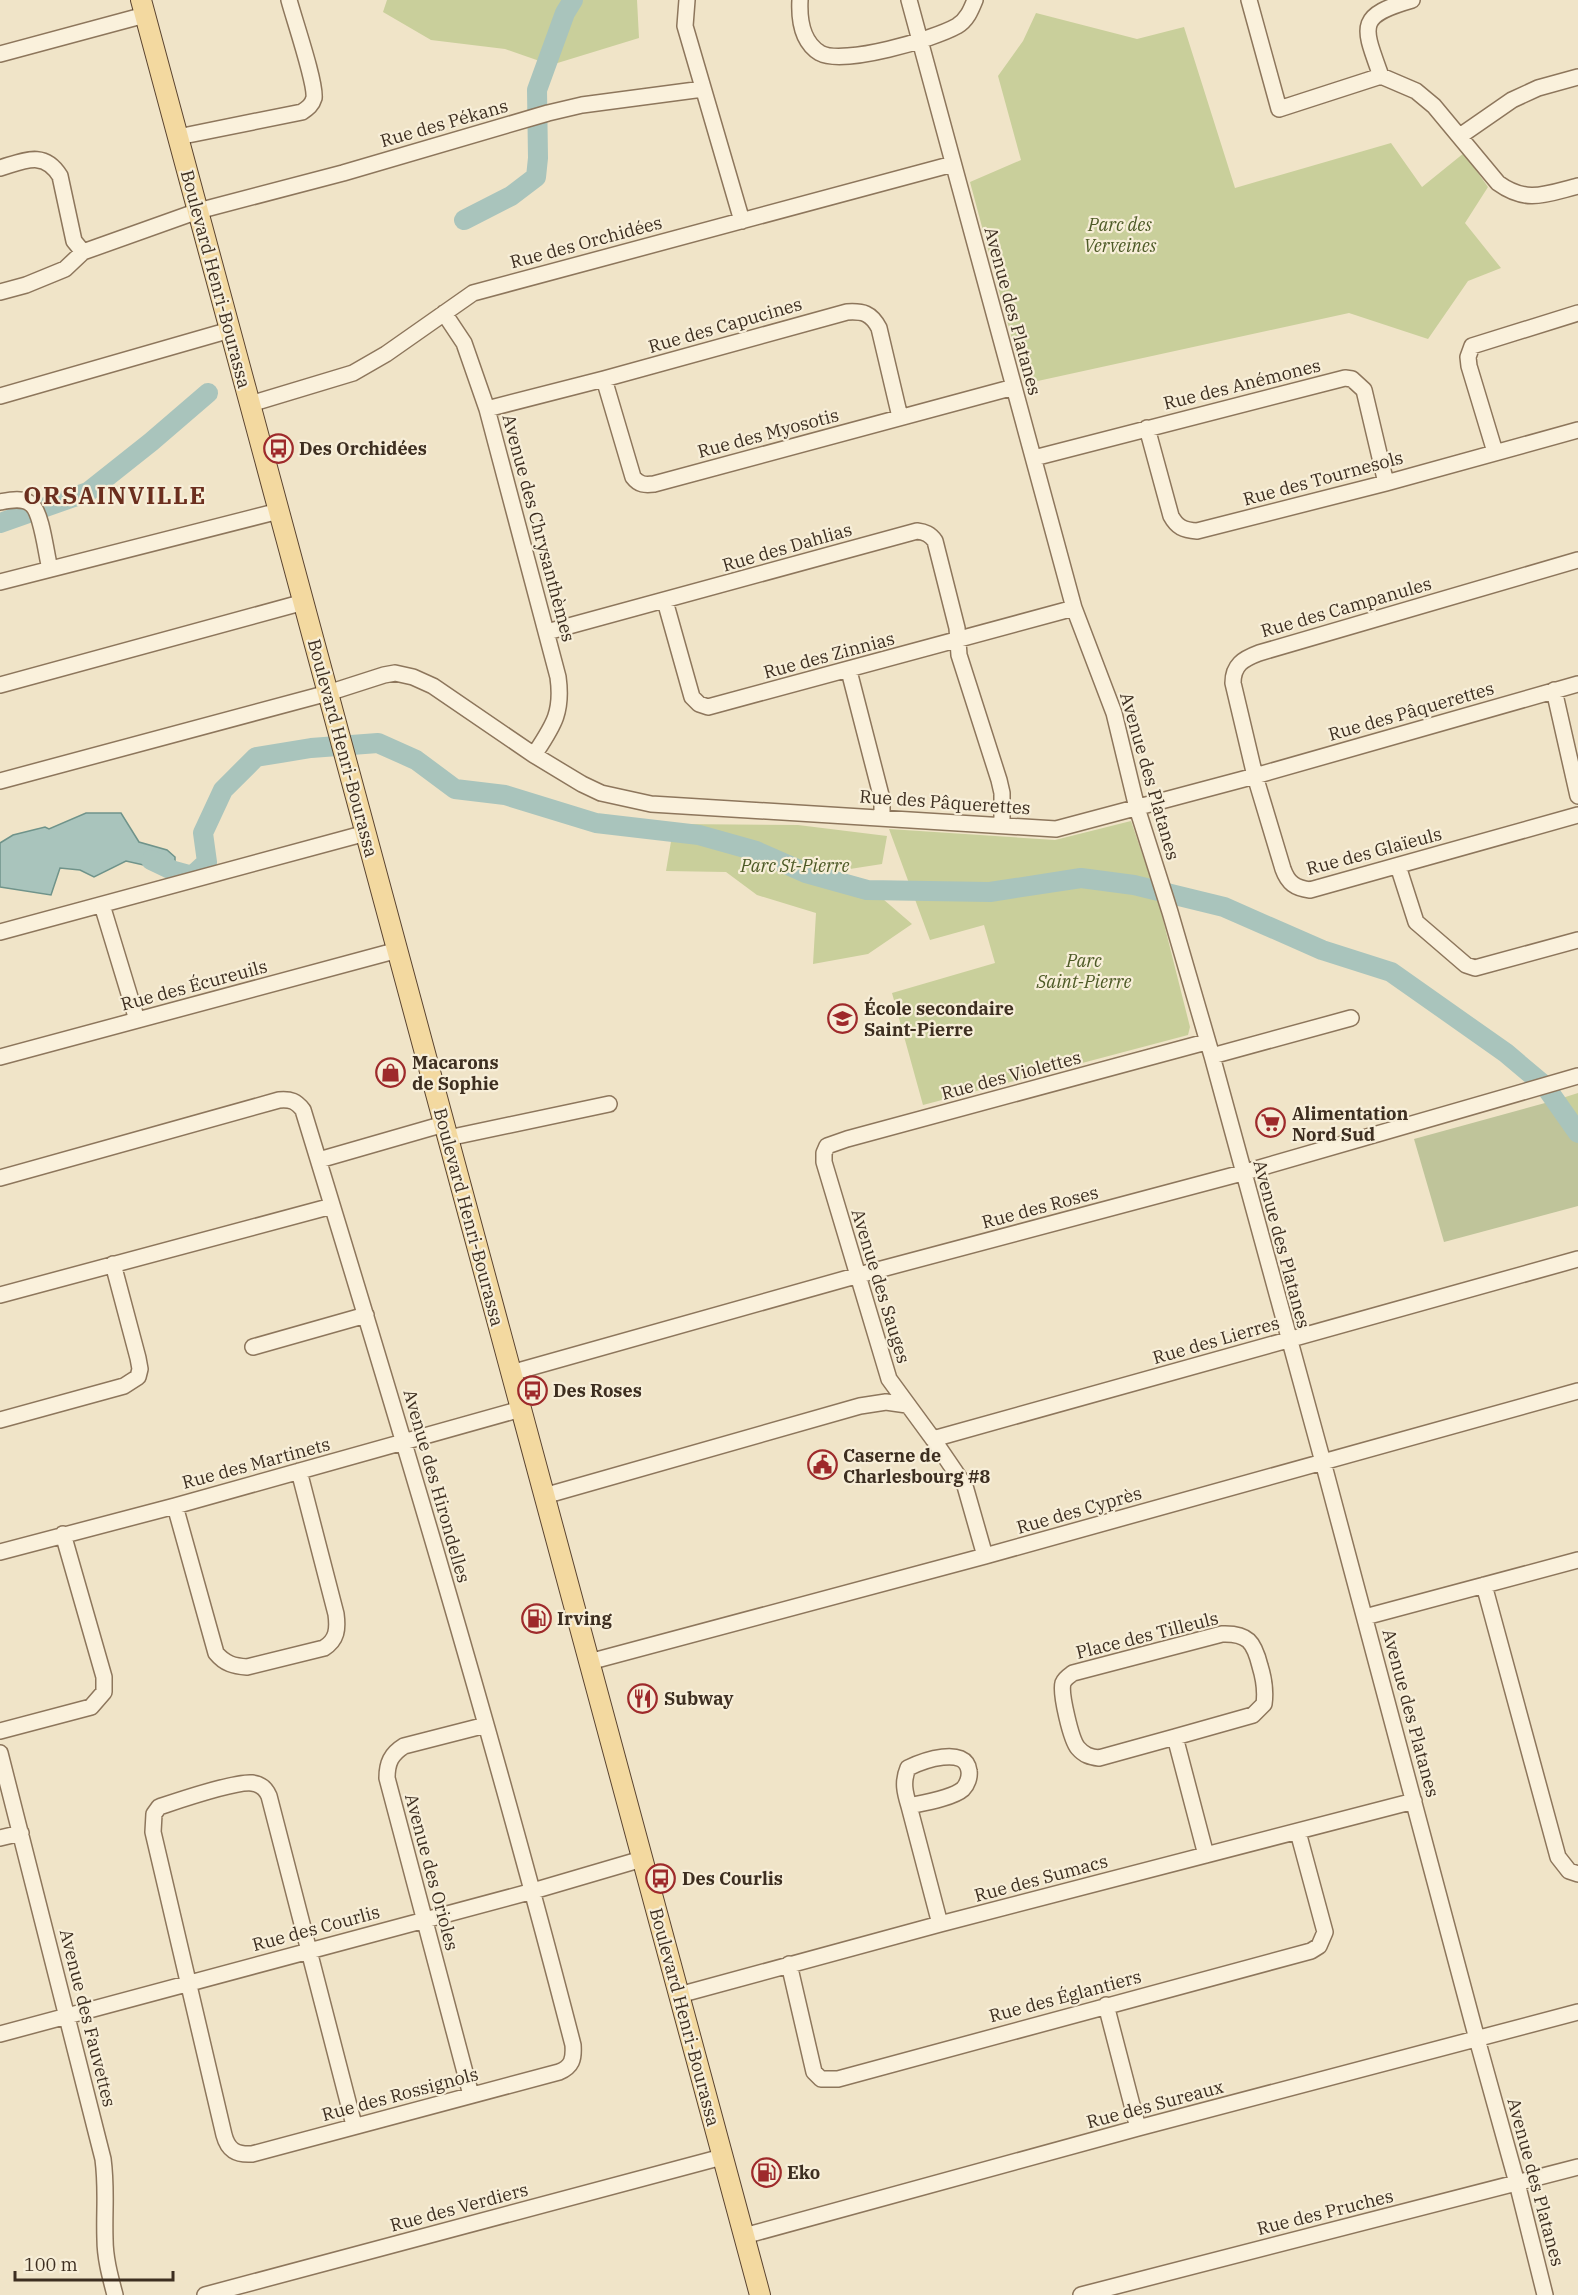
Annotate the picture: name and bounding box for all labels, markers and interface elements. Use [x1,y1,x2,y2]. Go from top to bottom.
street label: Rue des Pékans [378,94,510,152]
street label: Boulevard Henri-Bourassa [176,167,256,391]
street label: Rue des Orchidées [507,211,665,273]
park label: Parc des Verveines [1084,213,1157,257]
street label: Avenue des Platanes [979,224,1047,398]
street label: Rue des Capucines [645,292,805,358]
street label: Rue des Anémones [1161,353,1323,415]
street label: Rue des Myosotis [695,403,841,463]
street label: Avenue des Chrysanthèmes [498,412,580,644]
bus stop icon: Des Orchidées [262,432,294,464]
place label: Des Orchidées [299,437,427,460]
street label: Rue des Tournesols [1240,446,1406,510]
district label: ORSAINVILLE [23,479,207,511]
street label: Rue des Dahlias [719,517,855,577]
street label: Rue des Campanules [1258,572,1434,642]
street label: Rue des Zinnias [761,626,897,684]
street label: Boulevard Henri-Bourassa [303,636,383,860]
street label: Rue des Pâquerettes [1325,676,1497,746]
street label: Avenue des Platanes [1115,689,1185,863]
street label: Rue des Pâquerettes [859,785,1031,819]
street label: Rue des Glaïeuls [1304,822,1444,880]
park label: Parc St-Pierre [740,854,850,877]
park label: Parc Saint-Pierre [1035,949,1132,993]
street label: Rue des Écureuils [118,954,270,1016]
place label: École secondaire Saint-Pierre [864,996,1014,1041]
school or university icon: École secondaire Saint-Pierre [827,1002,859,1034]
street label: Rue des Violettes [938,1045,1084,1105]
place label: Macarons de Sophie [412,1051,499,1095]
shop icon: Macarons de Sophie [375,1056,407,1088]
place label: Alimentation Nord Sud [1292,1102,1408,1146]
street label: Boulevard Henri-Bourassa [429,1105,509,1329]
supermarket icon: Alimentation Nord Sud [1255,1107,1287,1139]
street label: Avenue des Platanes [1248,1157,1316,1331]
street label: Rue des Roses [979,1180,1101,1234]
street label: Avenue des Sauges [847,1206,915,1366]
street label: Rue des Lierres [1150,1311,1282,1369]
bus stop icon: Des Roses [516,1374,548,1406]
place label: Des Roses [553,1379,642,1402]
street label: Avenue des Hirondelles [398,1387,476,1585]
street label: Rue des Martinets [179,1432,333,1494]
place label: Caserne de Charlesbourg #8 [843,1444,990,1488]
public building icon: Caserne de Charlesbourg #8 [806,1449,838,1481]
street label: Rue des Cyprès [1014,1481,1144,1539]
fuel station icon: Irving [520,1602,552,1634]
street label: Place des Tilleuls [1073,1606,1221,1664]
place label: Irving [557,1607,612,1630]
street label: Avenue des Platanes [1377,1626,1445,1800]
restaurant icon: Subway [627,1682,659,1714]
place label: Subway [664,1687,734,1710]
street label: Avenue des Orioles [400,1791,464,1953]
street label: Rue des Sumacs [972,1849,1110,1907]
bus stop icon: Des Courlis [645,1862,677,1894]
place label: Des Courlis [682,1867,783,1890]
street label: Rue des Courlis [250,1900,382,1956]
street label: Boulevard Henri-Bourassa [645,1905,725,2129]
street label: Avenue des Fauvettes [55,1927,121,2109]
street label: Rue des Églantiers [986,1965,1144,2027]
street label: Rue des Rossignols [319,2062,481,2126]
street label: Rue des Sureaux [1084,2075,1226,2133]
street label: Avenue des Platanes [1502,2095,1570,2269]
fuel station icon: Eko [750,2156,782,2188]
place label: Eko [787,2161,820,2184]
street label: Rue des Verdiers [387,2177,531,2237]
street label: Rue des Pruches [1254,2184,1396,2240]
scale bar [15,2244,172,2282]
text: 100 m [24,2253,78,2276]

